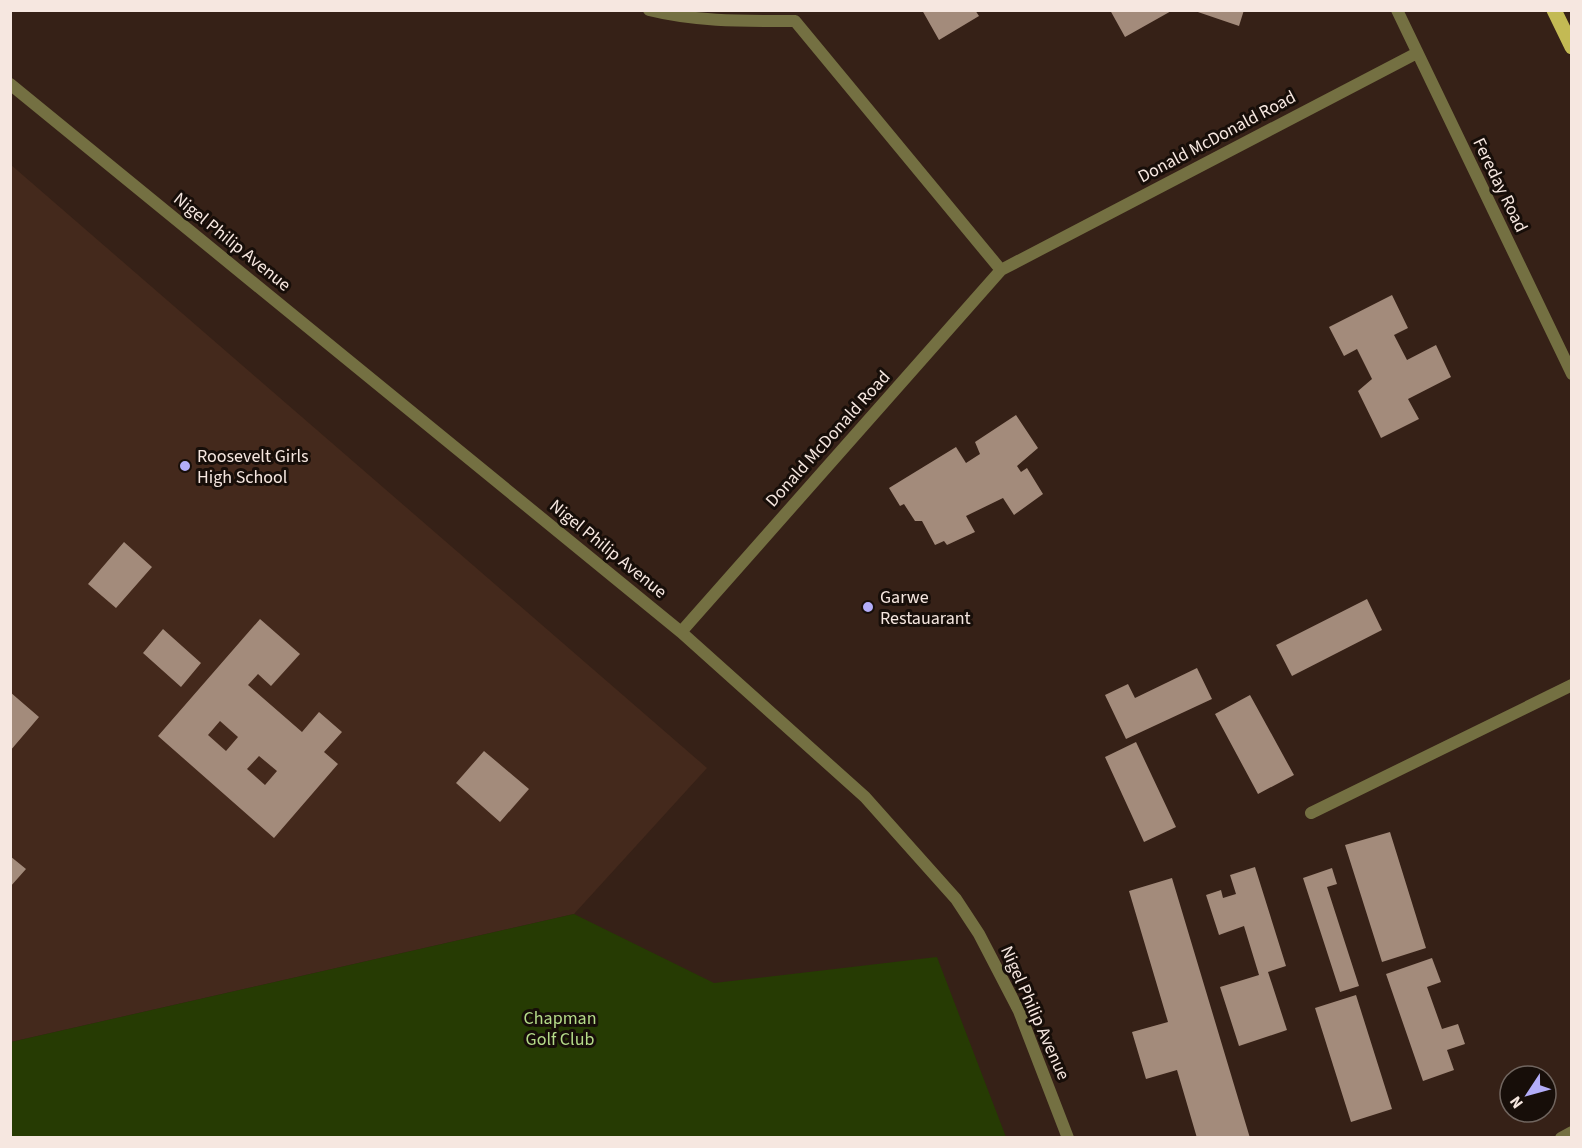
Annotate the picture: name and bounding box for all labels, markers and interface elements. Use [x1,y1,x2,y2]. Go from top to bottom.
street label: Donald McDonald Road [1134,85,1300,189]
street label: Fereday Road [1466,134,1534,236]
street label: Nigel Philip Avenue [168,187,296,297]
street label: Donald McDonald Road [760,365,896,513]
place label: Roosevelt Girls High School [197,444,309,490]
marker: Roosevelt Girls High School [178,459,192,473]
street label: Nigel Philip Avenue [544,494,672,604]
place label: Garwe Restauarant [880,585,971,631]
marker: Garwe Restauarant [861,600,875,614]
street label: Nigel Philip Avenue [994,942,1076,1084]
park label: Chapman Golf Club [524,1006,596,1052]
north arrow [1498,1064,1558,1124]
text: N [1505,1091,1529,1113]

